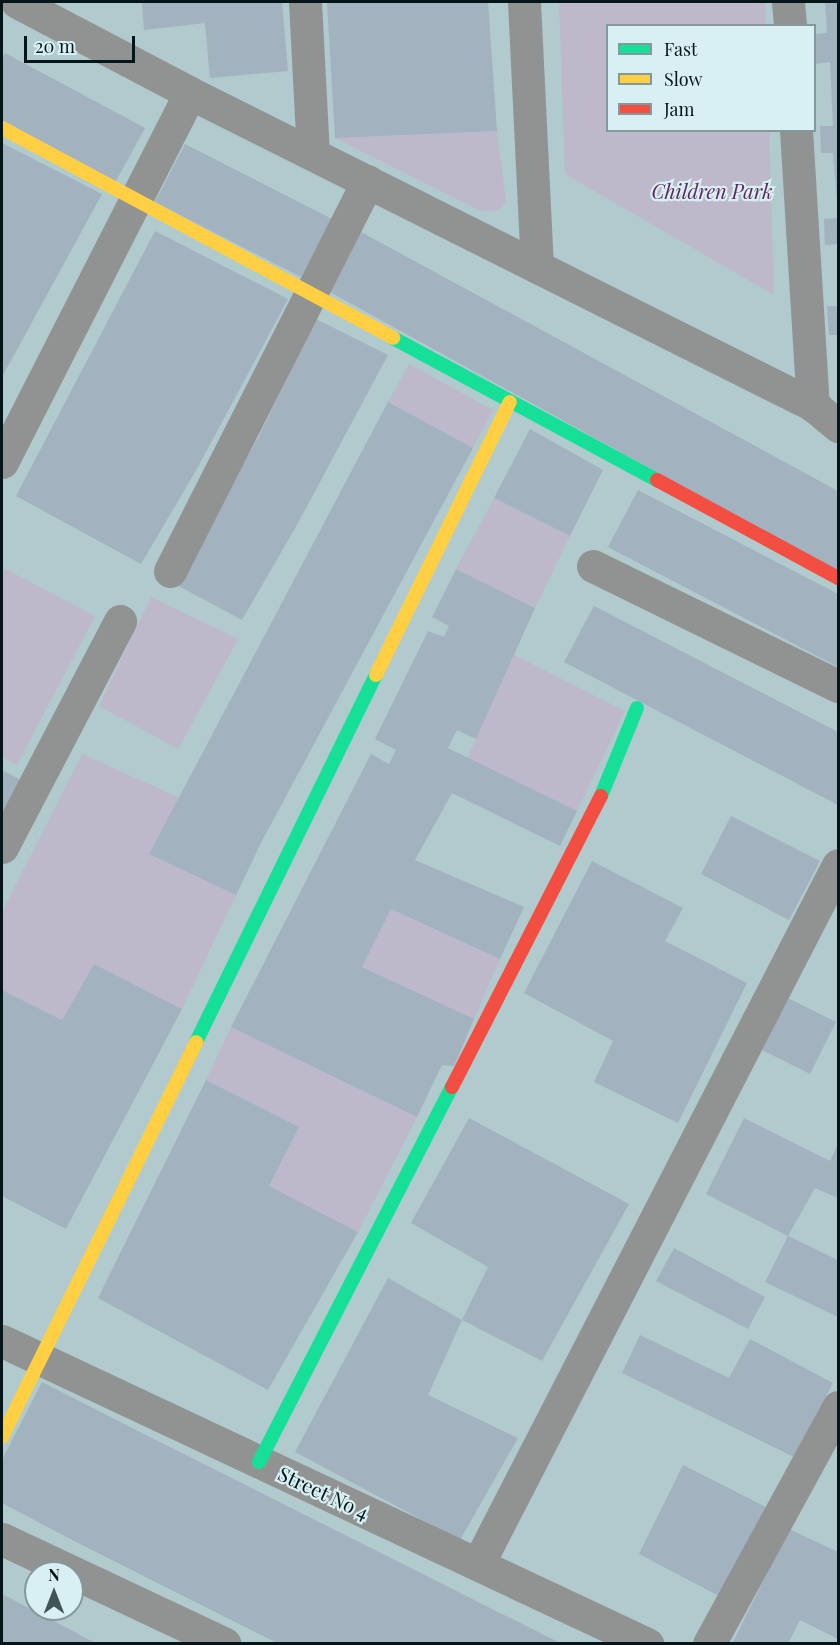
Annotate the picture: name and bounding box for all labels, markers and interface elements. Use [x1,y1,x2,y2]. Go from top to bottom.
scale bar [27,24,138,62]
legend [606,24,816,132]
text: 20 m [35,34,75,58]
text: Fast [664,37,697,61]
text: Slow [664,67,702,91]
text: Jam [664,97,694,121]
park label: Children Park [651,178,773,202]
street label: Street No 4 [274,1460,374,1524]
north arrow [24,1561,84,1621]
text: N [48,1564,60,1585]

